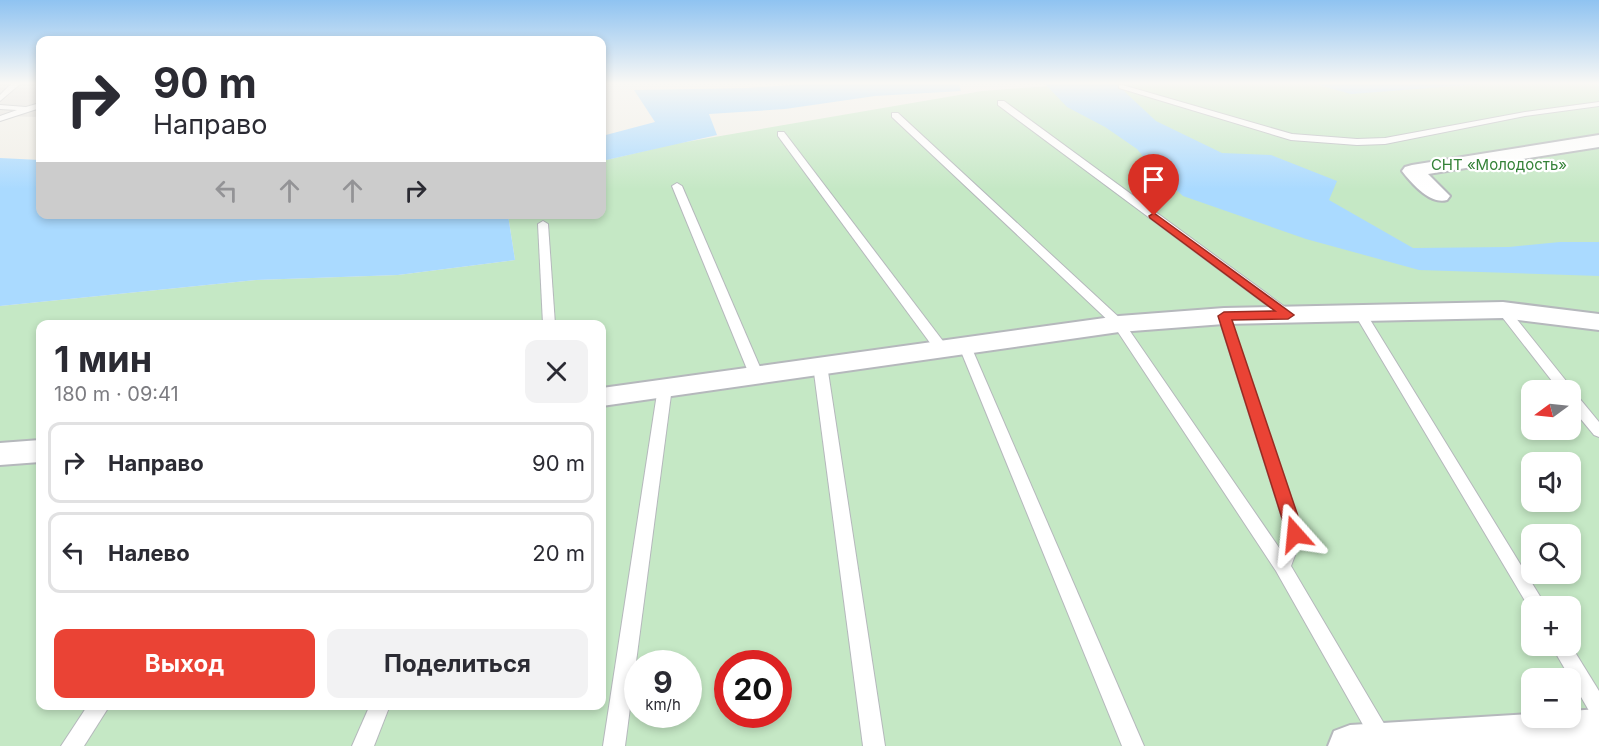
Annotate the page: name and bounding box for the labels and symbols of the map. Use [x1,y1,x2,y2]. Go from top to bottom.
pin [1128,154,1179,216]
park label: СНТ «Молодость» [1431,155,1567,174]
north arrow [1521,380,1581,440]
position arrow [1263,502,1327,566]
speed limit sign: 20 [714,650,792,728]

